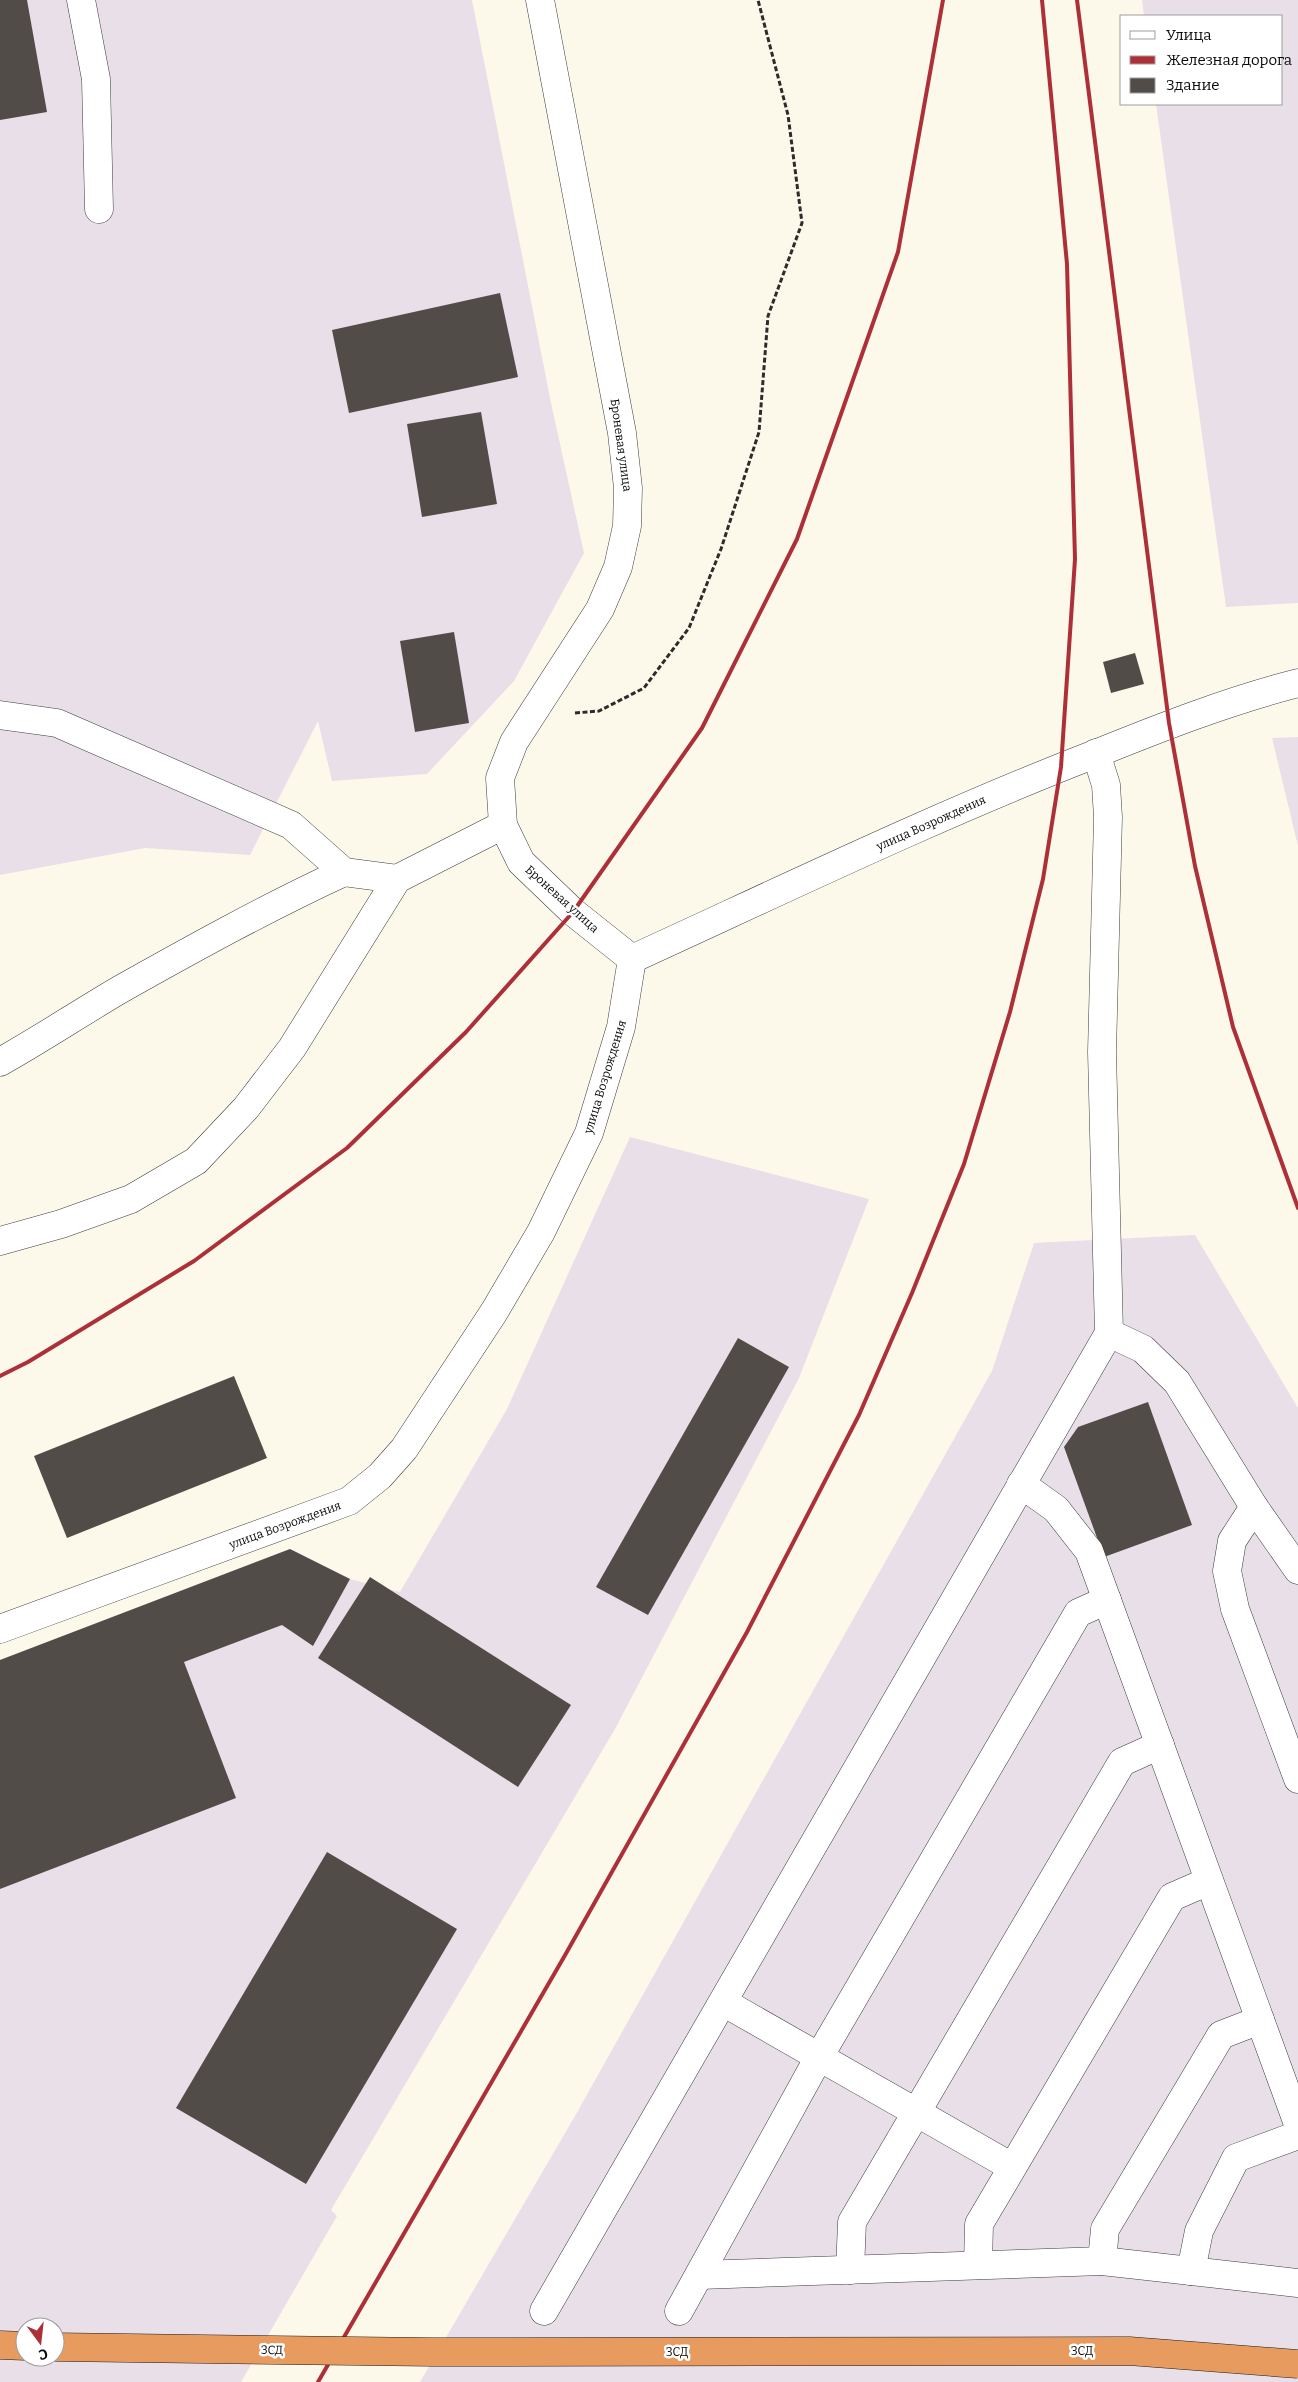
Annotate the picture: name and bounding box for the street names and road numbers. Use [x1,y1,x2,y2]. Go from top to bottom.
street label: Броневая улица [608,398,635,493]
street label: улица Возрождения [873,792,988,854]
street label: Броневая улица [523,862,602,936]
street label: улица Возрождения [581,1018,629,1136]
street label: улица Возрождения [226,1498,343,1552]
street label: ЗСД [261,2343,283,2357]
street label: ЗСД [1071,2344,1093,2358]
street label: ЗСД [666,2345,688,2359]

